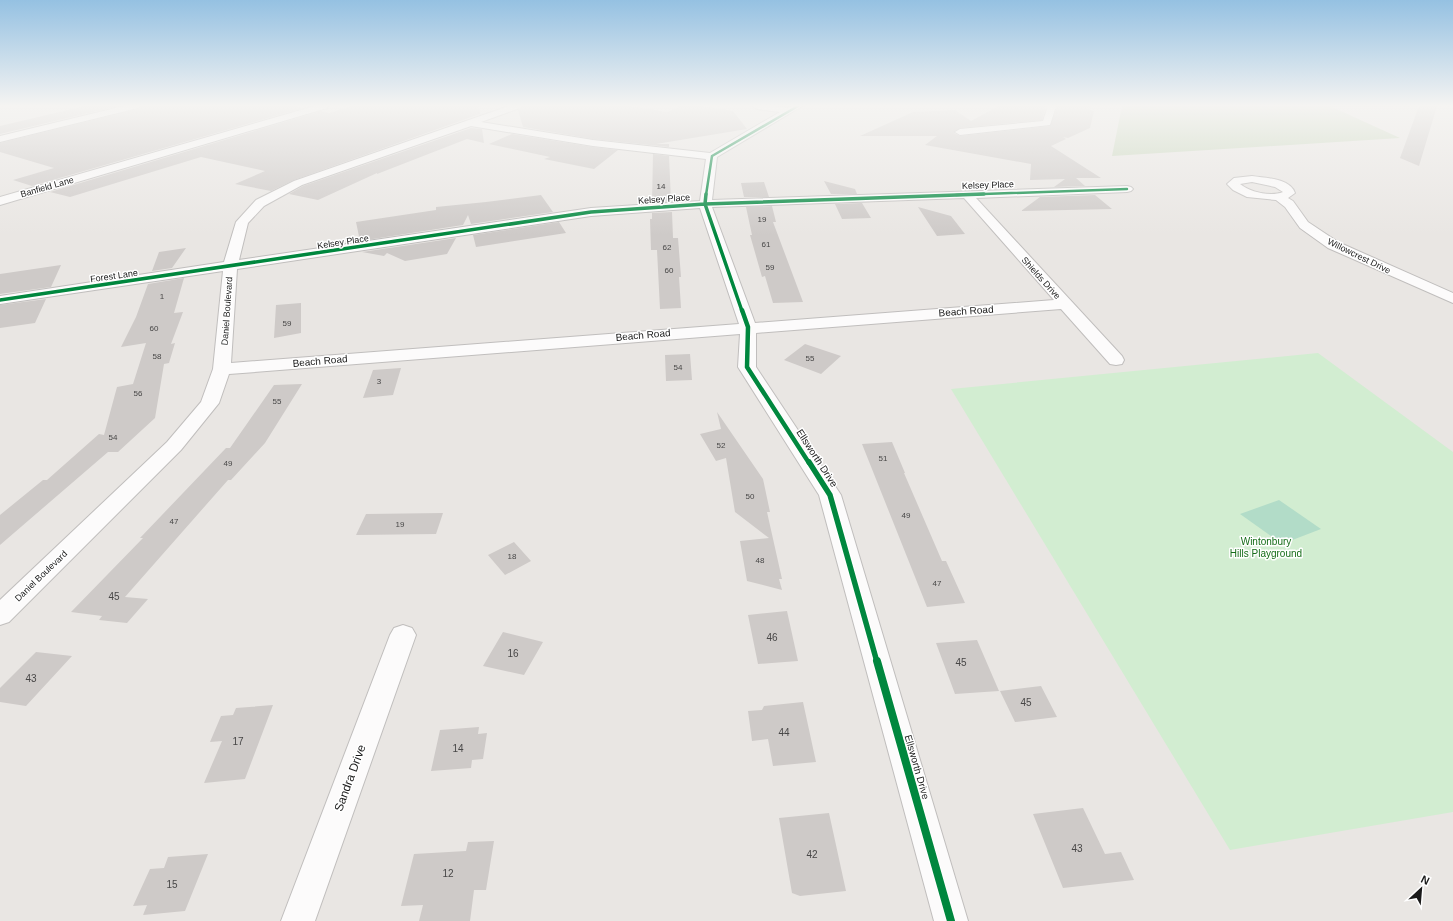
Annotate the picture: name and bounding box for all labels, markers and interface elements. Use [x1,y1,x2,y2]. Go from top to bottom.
street label: Banfield Lane [19,175,75,199]
street label: Kelsey Place [962,179,1014,191]
house number: 14 [657,182,666,191]
street label: Kelsey Place [638,192,690,206]
house number: 19 [758,215,767,224]
street label: Kelsey Place [317,233,369,251]
street label: Willowcrest Drive [1326,236,1392,276]
house number: 61 [762,240,771,249]
house number: 62 [663,243,672,252]
street label: Shields Drive [1020,255,1062,301]
house number: 59 [766,263,775,272]
house number: 60 [665,266,674,275]
street label: Forest Lane [90,268,138,284]
street label: Daniel Boulevard [220,276,234,346]
house number: 1 [160,292,165,301]
street label: Beach Road [938,304,994,318]
house number: 59 [283,319,292,328]
house number: 60 [150,324,159,333]
street label: Beach Road [615,327,671,343]
house number: 58 [153,352,162,361]
street label: Beach Road [292,353,348,369]
house number: 55 [806,354,815,363]
house number: 54 [674,363,683,372]
house number: 3 [377,377,382,386]
house number: 56 [134,389,143,398]
house number: 55 [273,397,282,406]
street label: Ellsworth Drive [794,427,840,489]
house number: 54 [109,433,118,442]
house number: 52 [717,441,726,450]
house number: 51 [879,454,888,463]
house number: 49 [224,459,233,468]
house number: 50 [746,492,755,501]
house number: 49 [902,511,911,520]
house number: 47 [170,517,179,526]
house number: 19 [396,520,405,529]
park label: Wintonbury Hills Playground [1230,536,1302,559]
street label: Daniel Boulevard [13,549,69,603]
house number: 18 [508,552,517,561]
house number: 48 [756,556,765,565]
house number: 47 [933,579,942,588]
house number: 45 [108,591,120,602]
house number: 46 [766,632,778,643]
house number: 16 [507,648,519,659]
house number: 45 [955,657,967,668]
house number: 43 [25,673,37,684]
house number: 45 [1020,697,1032,708]
house number: 44 [778,727,790,738]
street label: Ellsworth Drive [903,733,932,801]
house number: 17 [232,736,244,747]
street label: Sandra Drive [331,742,369,813]
house number: 14 [452,743,464,754]
house number: 43 [1071,843,1083,854]
house number: 42 [806,849,818,860]
house number: 12 [442,868,454,879]
north arrow [1401,869,1441,909]
text: N [1419,873,1432,887]
house number: 15 [166,879,178,890]

